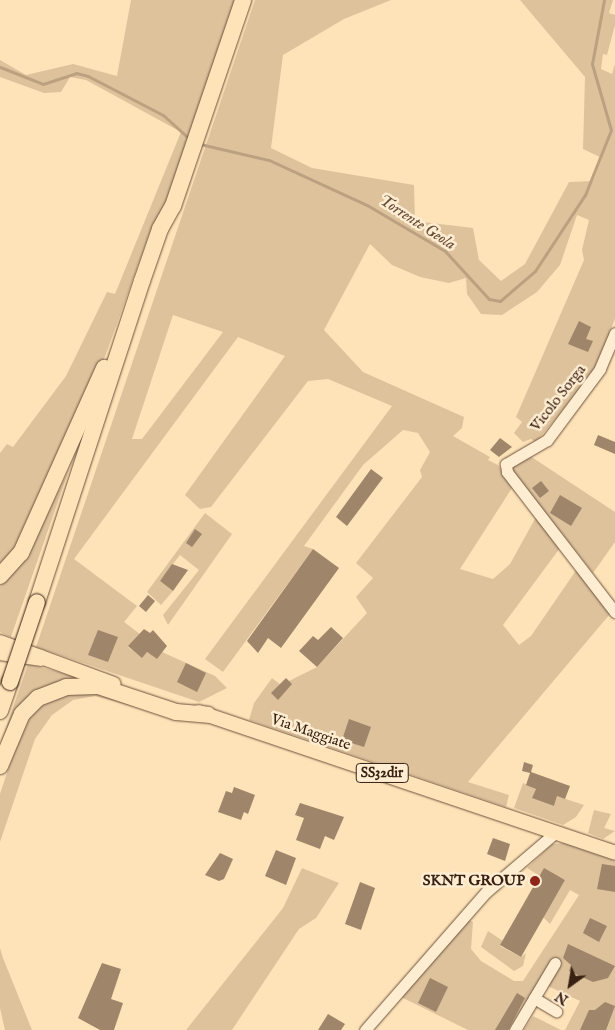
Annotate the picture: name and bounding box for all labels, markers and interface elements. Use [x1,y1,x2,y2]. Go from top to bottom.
water label: Torrente Geola [375,191,459,255]
street label: Vicolo Sorga [526,361,590,435]
street label: Via Maggiate [269,710,353,754]
road number: SS32dir [354,761,410,784]
place label: SKNT GROUP [423,872,525,890]
marker: SKNT GROUP [529,875,541,887]
north arrow [545,960,595,1010]
text: N [552,987,572,1009]

